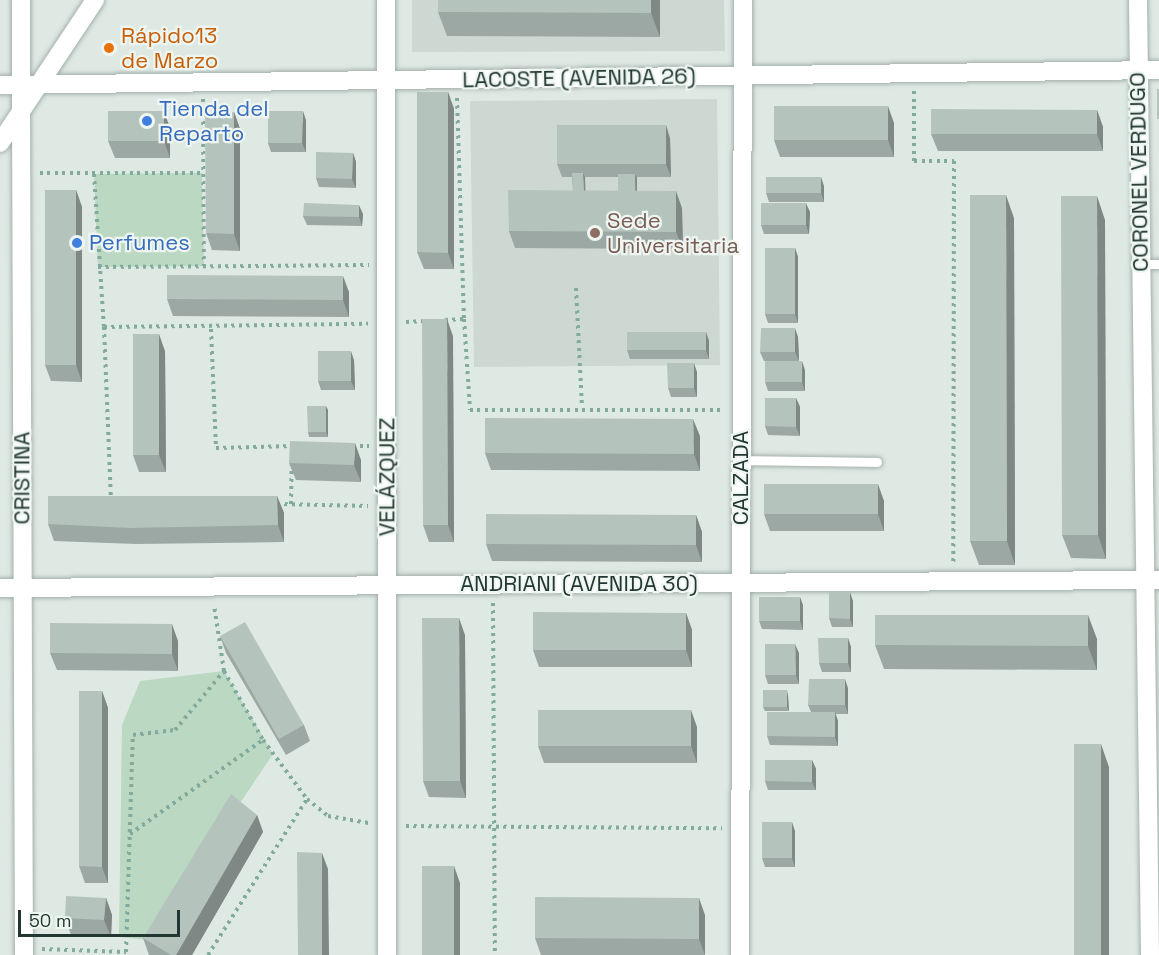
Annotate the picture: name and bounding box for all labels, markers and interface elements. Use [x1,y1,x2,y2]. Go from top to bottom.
place label: Rápido13 de Marzo [121,22,218,74]
marker: Rápido13 de Marzo [102,41,116,55]
street label: LACOSTE (AVENIDA 26) [462,63,696,93]
street label: CORONEL VERDUGO [1124,72,1154,272]
place label: Tienda del Reparto [159,95,269,146]
marker: Tienda del Reparto [140,114,154,128]
place label: Sede Universitaria [607,207,739,258]
marker: Sede Universitaria [588,226,602,240]
place label: Perfumes [89,230,190,256]
marker: Perfumes [70,236,84,250]
street label: VELÁZQUEZ [374,418,400,536]
street label: CALZADA [728,431,754,525]
street label: CRISTINA [9,432,35,524]
street label: ANDRIANI (AVENIDA 30) [460,571,698,597]
scale bar [21,898,183,936]
text: 50 m [29,909,71,932]

